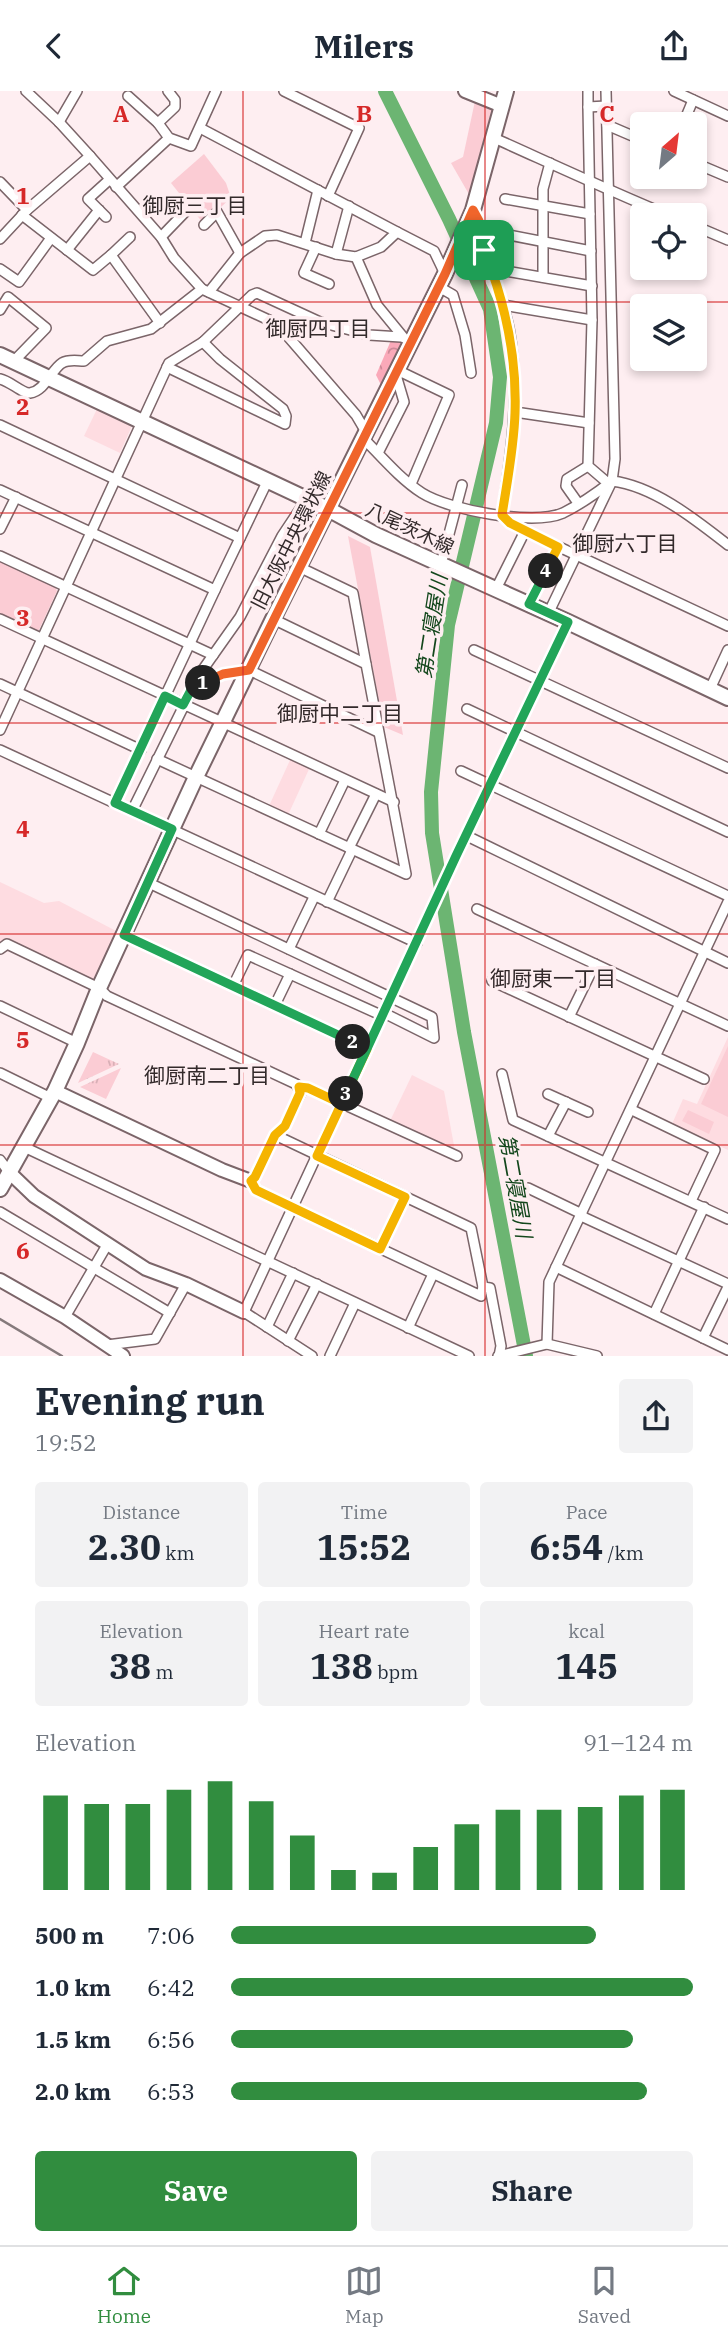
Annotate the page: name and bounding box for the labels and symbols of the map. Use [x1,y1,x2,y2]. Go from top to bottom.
text: A [113,98,129,128]
text: B [356,98,372,128]
text: C [599,98,615,128]
north arrow [630,112,707,189]
text: 1 [16,180,30,210]
district label: 御厨三丁目 [143,191,248,219]
pin [454,220,514,280]
district label: 御厨四丁目 [266,314,371,342]
text: 2 [16,391,30,421]
street label: 旧大阪中央環状線 [246,467,336,613]
street label: 八尾茨木線 [362,497,458,559]
district label: 御厨六丁目 [573,529,678,557]
pin: 4 [528,553,564,589]
water label: 第二寝屋川 [409,570,453,680]
text: 3 [16,602,30,632]
pin: 1 [186,665,220,701]
district label: 御厨中二丁目 [277,699,403,727]
text: 4 [16,813,30,843]
district label: 御厨東一丁目 [490,964,616,992]
text: 5 [16,1024,30,1054]
pin: 2 [336,1025,370,1059]
district label: 御厨南二丁目 [144,1061,270,1089]
pin: 3 [328,1077,364,1111]
water label: 第二寝屋川 [493,1132,539,1242]
text: 6 [16,1235,30,1265]

